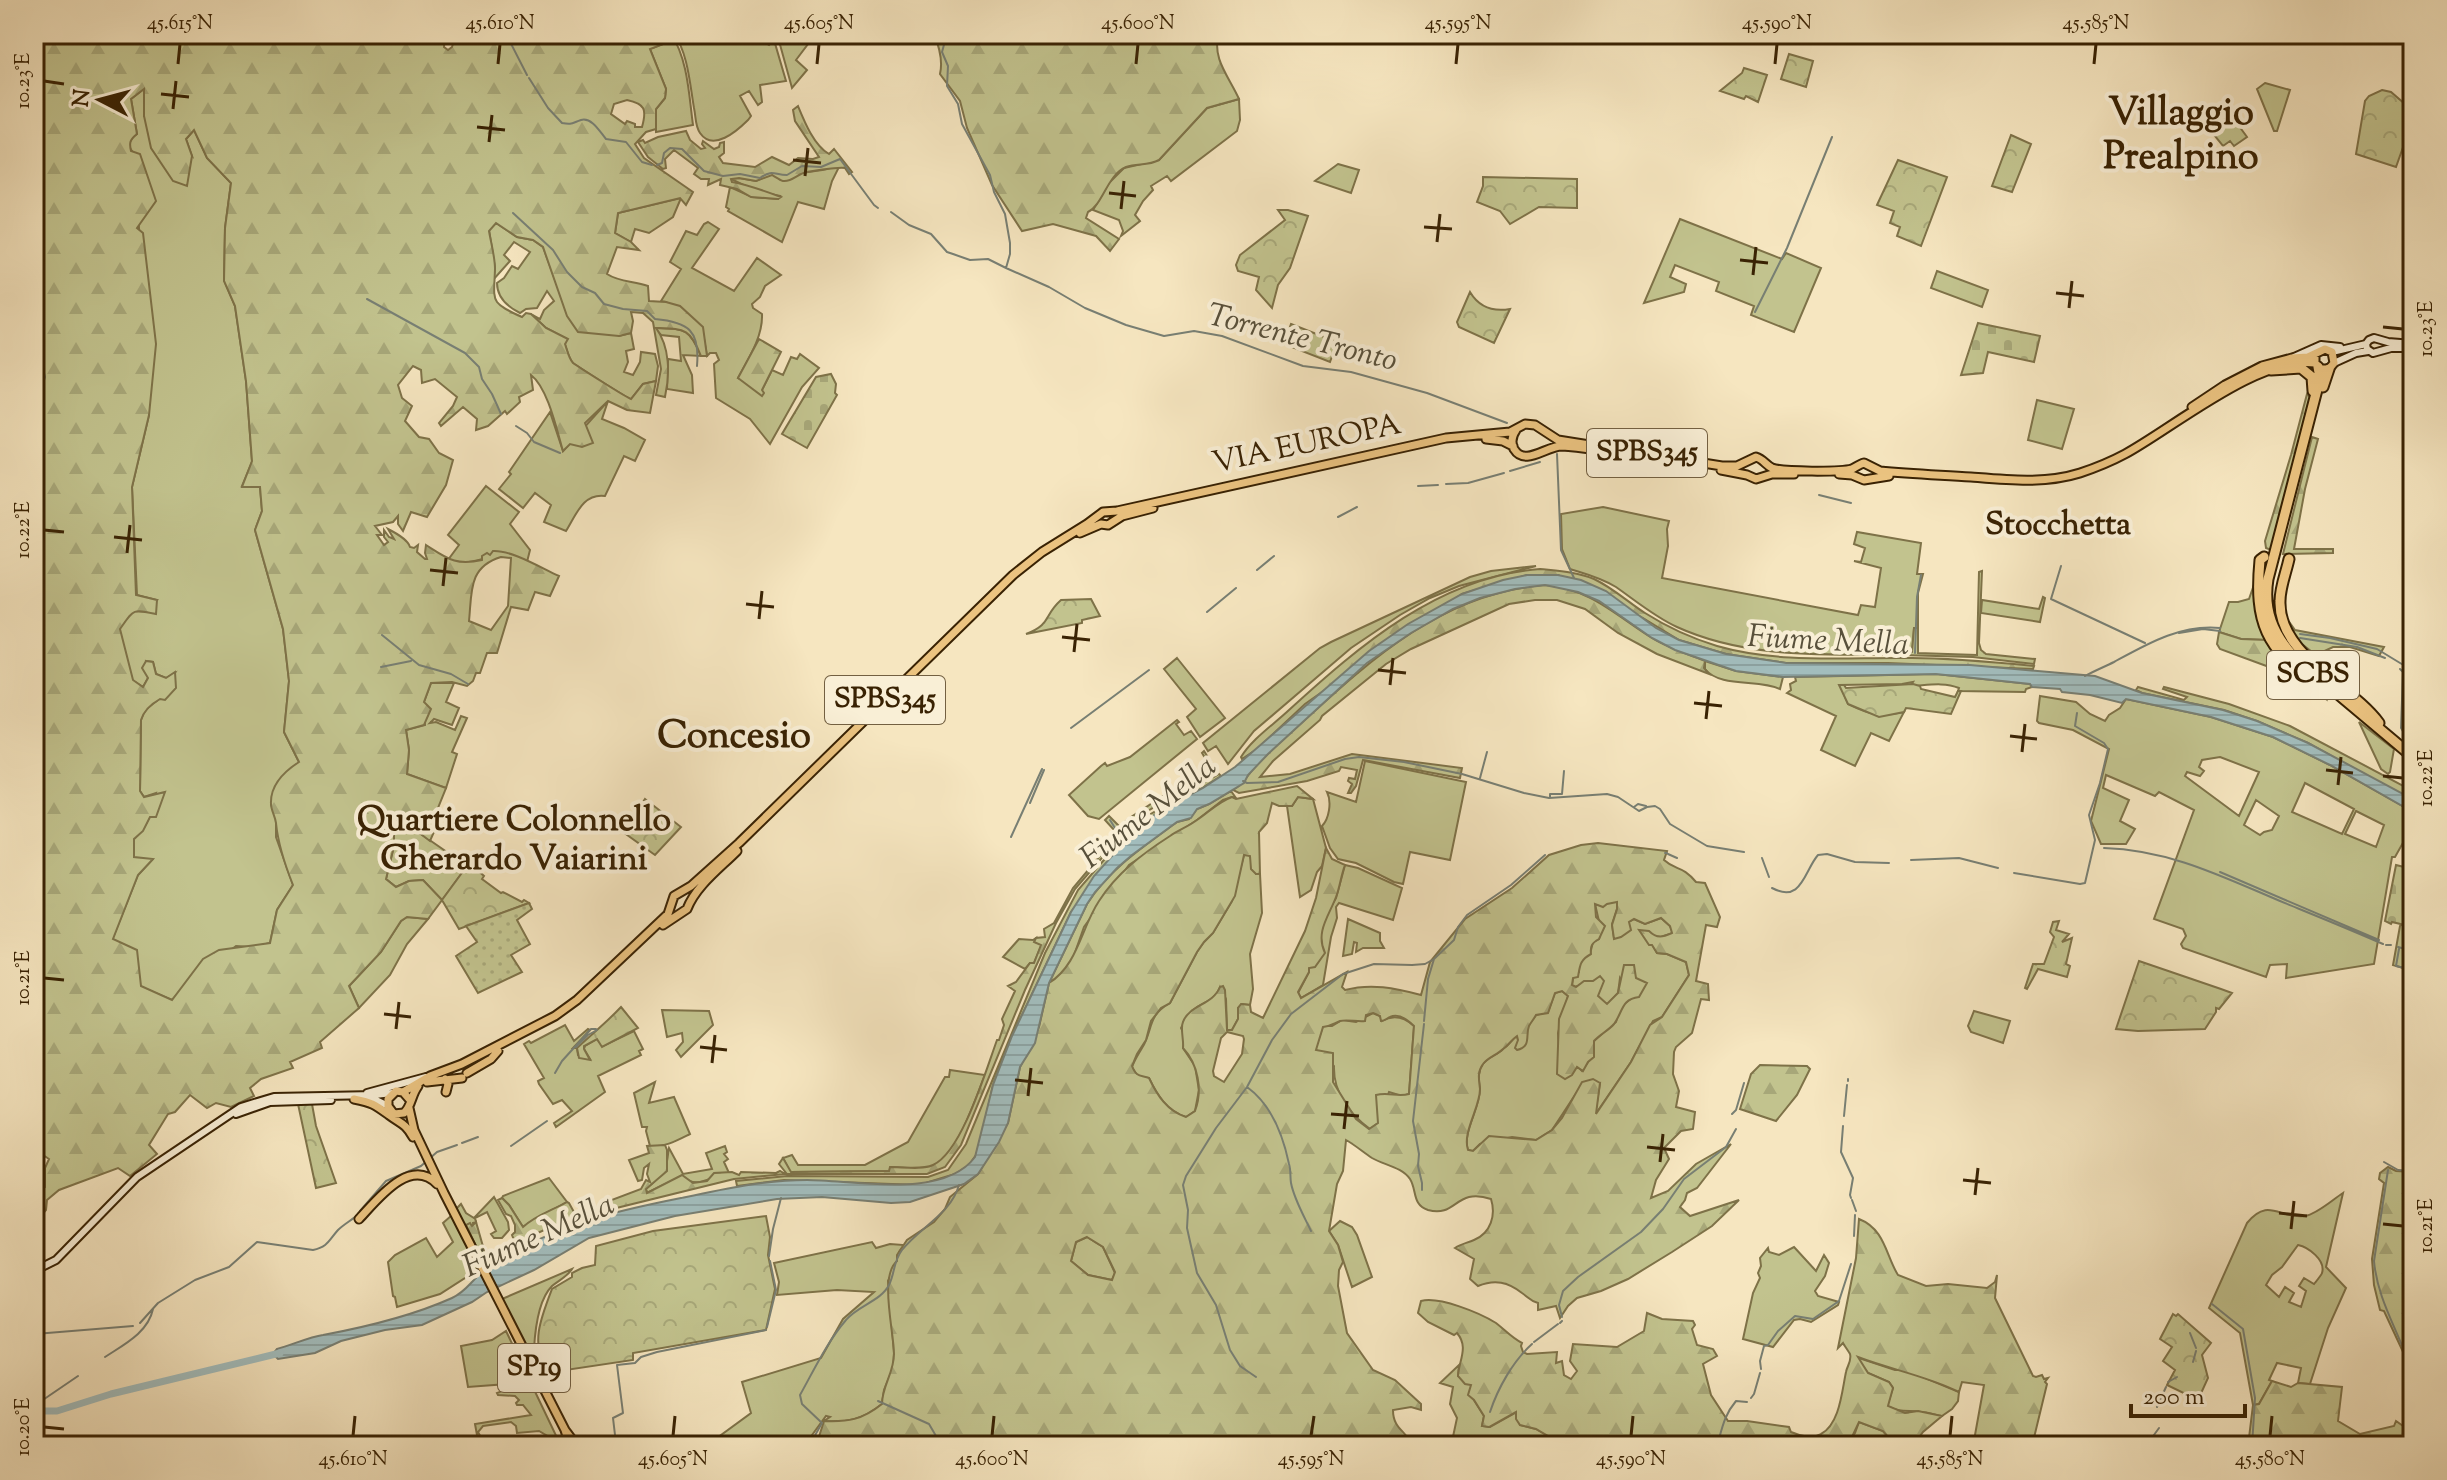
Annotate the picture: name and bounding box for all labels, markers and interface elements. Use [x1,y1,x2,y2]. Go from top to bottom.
text: 45.615°N [147,10,213,39]
text: 45.610°N [465,10,535,39]
text: 45.605°N [784,10,854,39]
text: 45.600°N [1101,10,1175,39]
text: 45.595°N [1425,10,1491,39]
text: 45.590°N [1742,10,1812,39]
text: 45.585°N [2063,10,2129,39]
text: 10.23°E [10,53,39,109]
north arrow [60,60,140,140]
text: N [66,87,100,109]
district label: Villaggio Prealpino [2103,88,2259,186]
water label: Torrente Tronto [1202,293,1402,385]
text: 10.23°E [2413,301,2442,357]
street label: VIA EUROPA [1209,404,1405,486]
road number: SPBS345 [1587,429,1707,477]
text: 10.22°E [10,501,39,559]
district label: Stocchetta [1985,503,2131,549]
water label: Fiume Mella [1746,615,1910,669]
road number: SCBS [2267,651,2359,699]
road number: SPBS345 [825,676,945,724]
district label: Concesio [657,711,811,765]
water label: Fiume Mella [1071,745,1227,881]
text: 10.22°E [2413,749,2442,807]
district label: Quartiere Colonnello Gherardo Vaiarini [357,797,671,885]
text: 10.21°E [10,950,39,1006]
water label: Fiume Mella [456,1183,622,1291]
text: 10.21°E [2413,1198,2442,1254]
road number: SP19 [498,1344,570,1392]
scale bar [2131,1368,2245,1418]
text: 200 m [2143,1381,2205,1415]
text: 10.20°E [10,1398,39,1456]
text: 45.610°N [318,1446,388,1475]
text: 45.605°N [638,1446,708,1475]
text: 45.600°N [955,1446,1029,1475]
text: 45.595°N [1278,1446,1344,1475]
text: 45.590°N [1596,1446,1666,1475]
text: 45.585°N [1917,1446,1983,1475]
text: 45.580°N [2235,1446,2305,1475]

